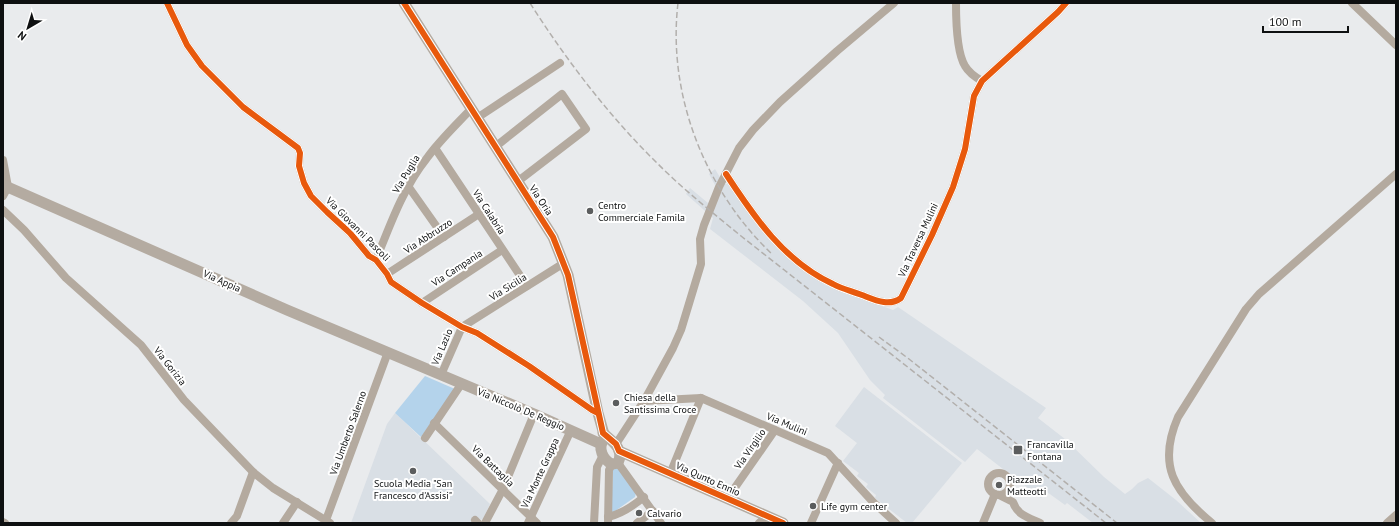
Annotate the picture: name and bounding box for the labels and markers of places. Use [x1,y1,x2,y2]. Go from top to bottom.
place label: Centro Commerciale Famila [598,199,685,224]
marker: Centro Commerciale Famila [585,206,595,216]
place label: Chiesa della Santissima Croce [624,391,696,416]
marker: Chiesa della Santissima Croce [611,398,621,408]
place label: Francavilla Fontana [1027,438,1074,463]
marker: Francavilla Fontana [1012,444,1024,456]
marker: Scuola Media "San Francesco d'Assisi" [408,466,418,476]
place label: Piazzale Matteotti [1007,473,1046,498]
place label: Scuola Media "San Francesco d'Assisi" [374,477,452,502]
marker: Piazzale Matteotti [994,480,1004,490]
place label: Life gym center [821,500,888,513]
marker: Life gym center [808,501,818,511]
place label: Calvario [647,507,682,520]
marker: Calvario [634,508,644,518]

